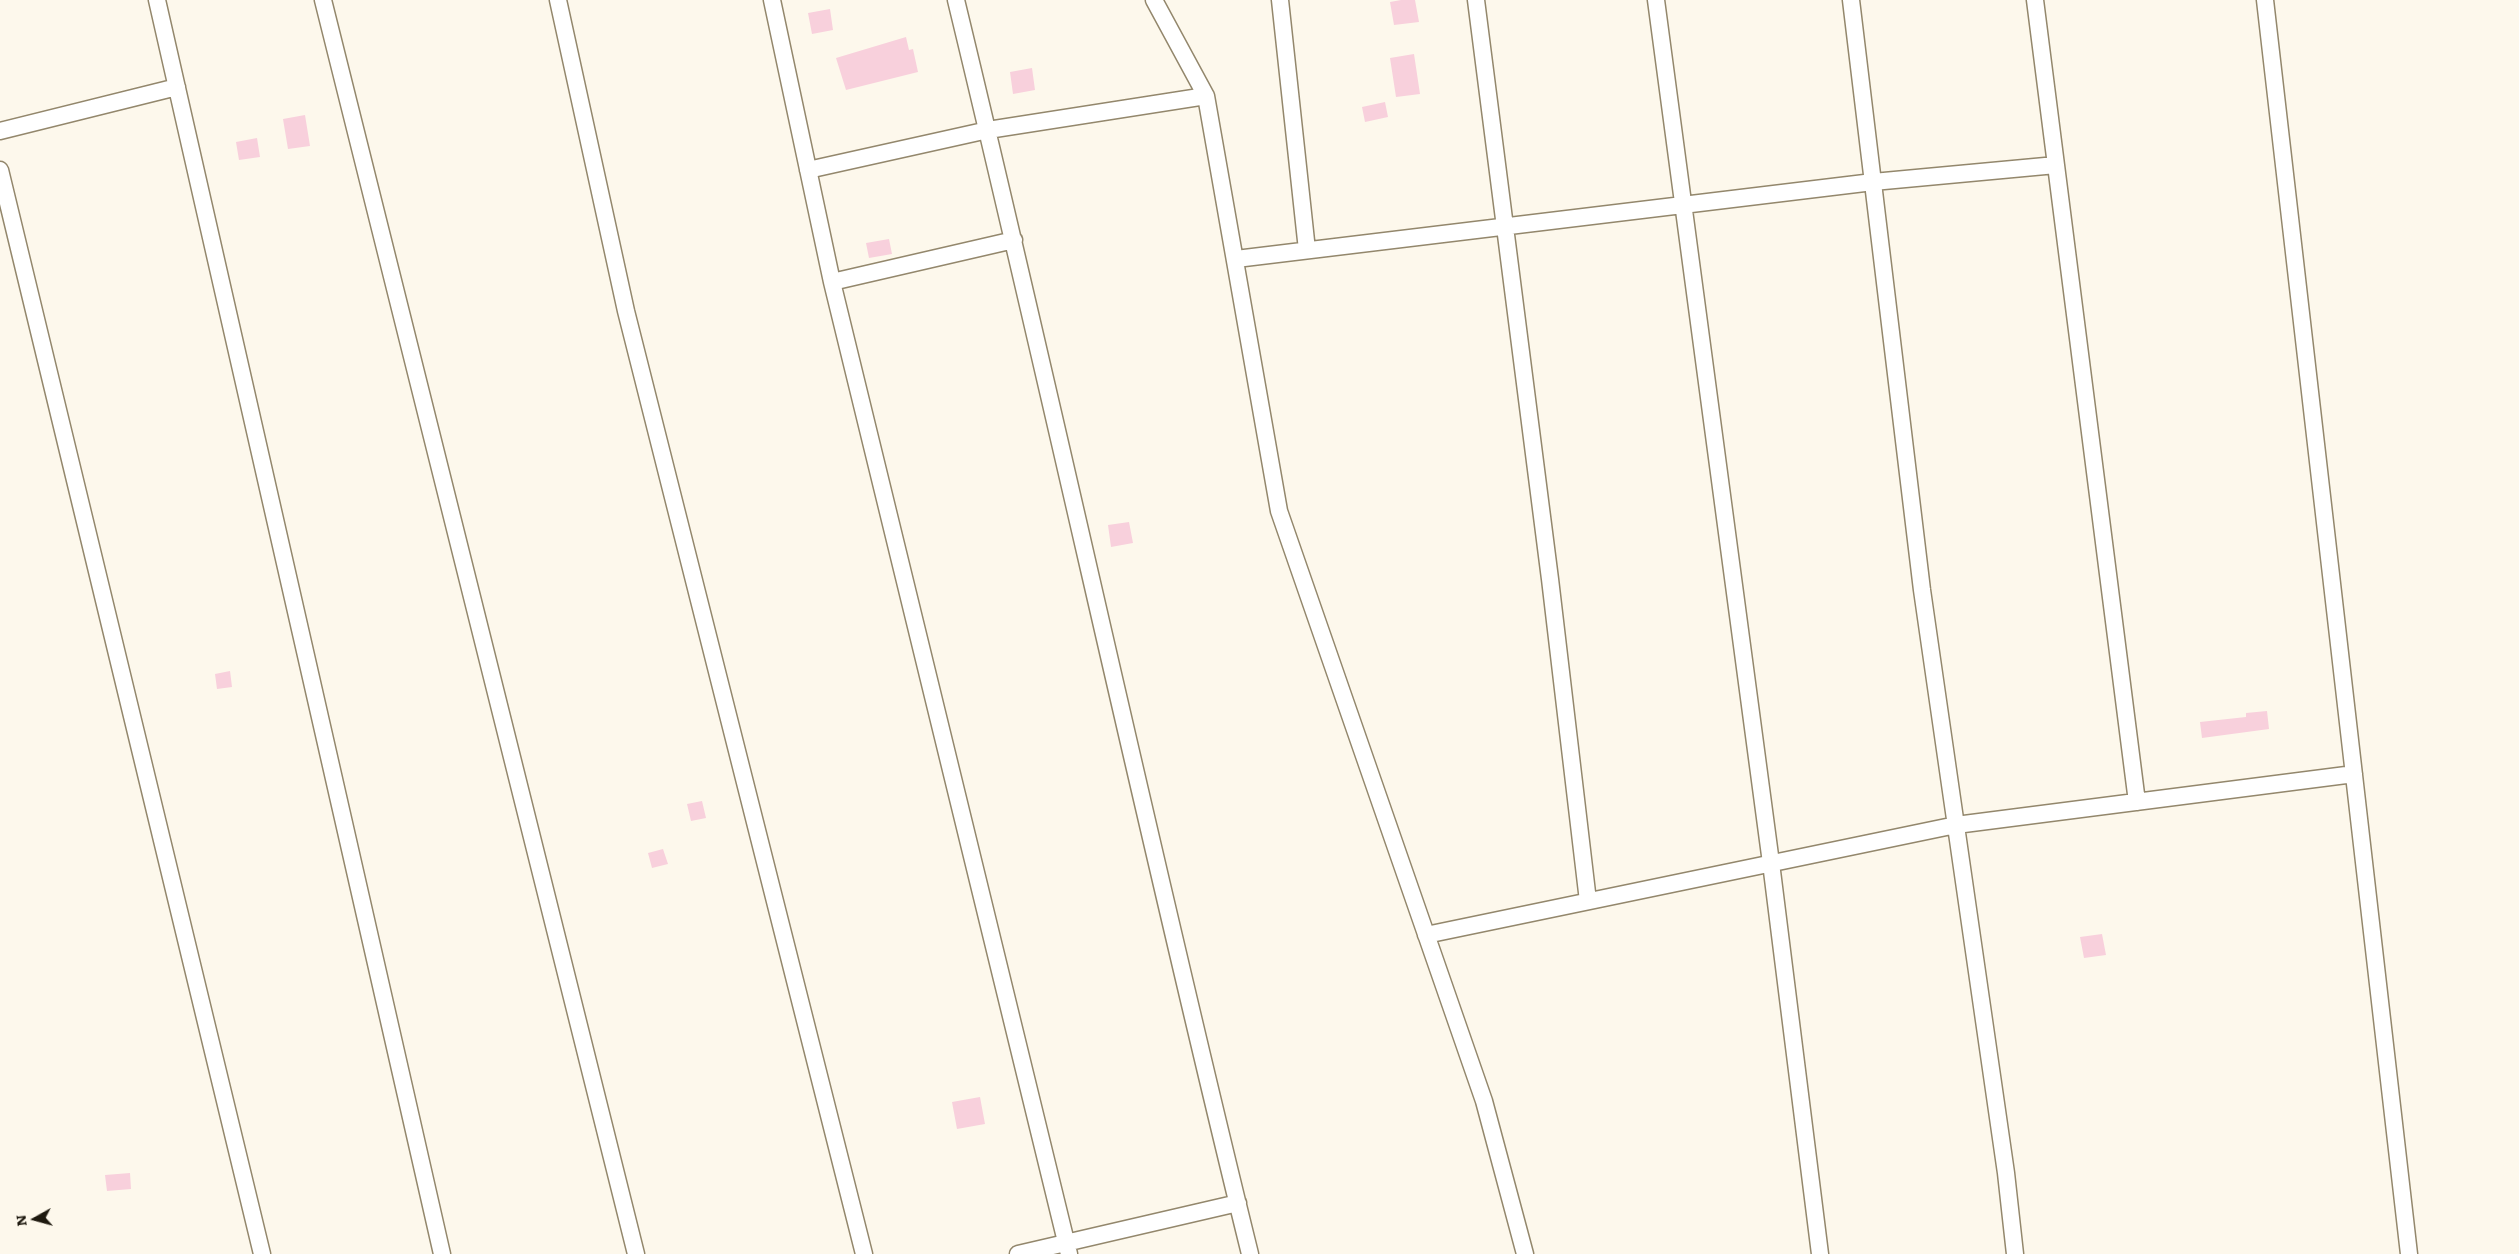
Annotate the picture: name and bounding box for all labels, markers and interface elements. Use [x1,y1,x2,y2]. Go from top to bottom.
north arrow [10,1194,60,1244]
text: N [9,1214,31,1228]

